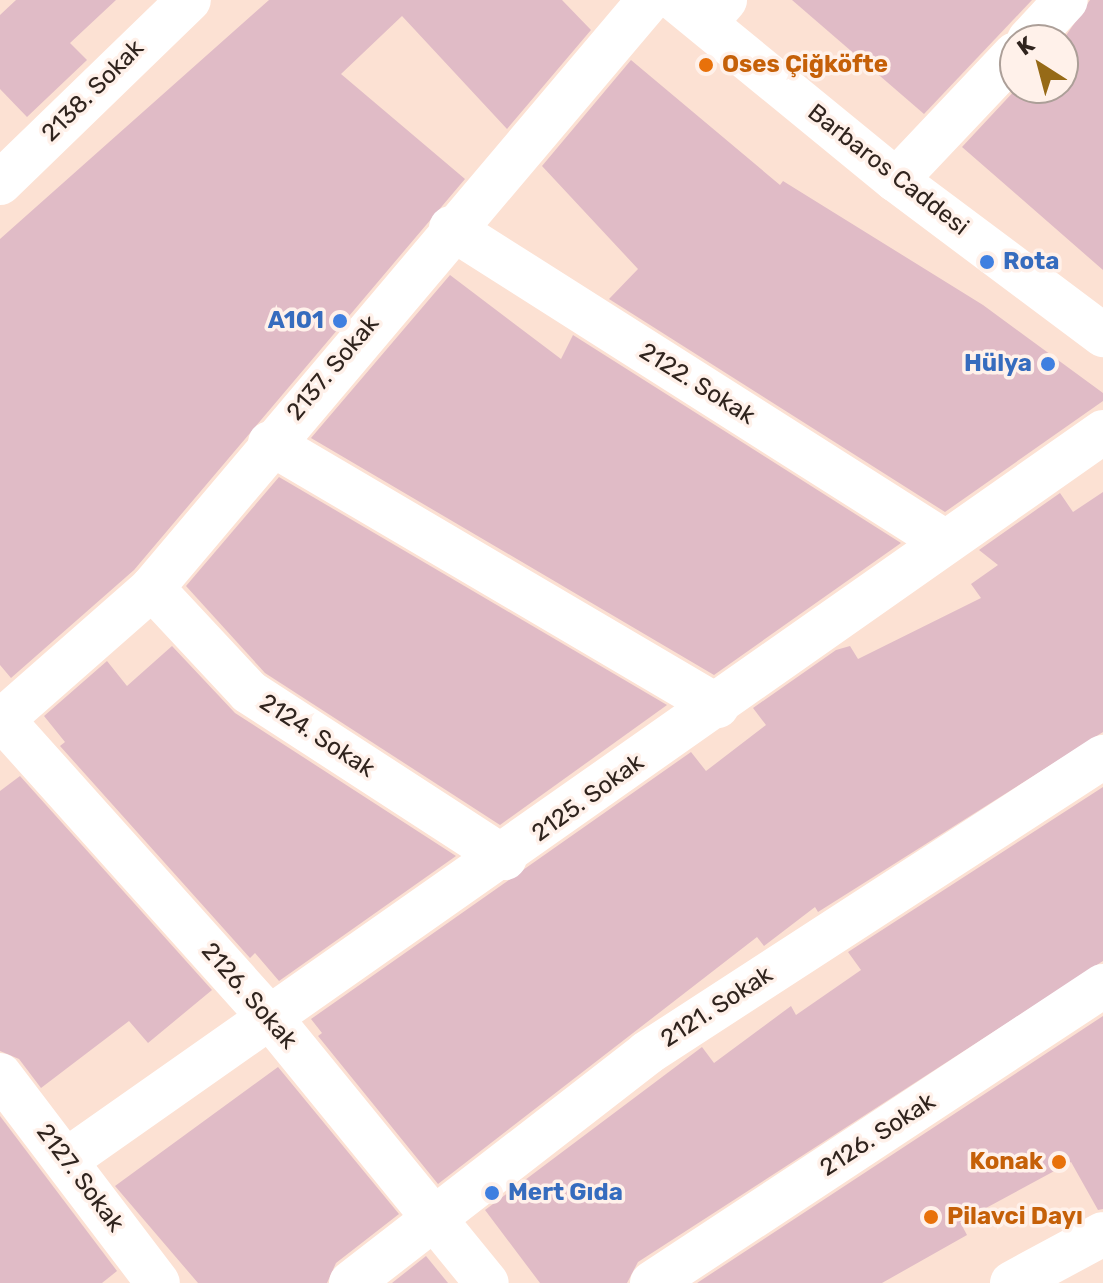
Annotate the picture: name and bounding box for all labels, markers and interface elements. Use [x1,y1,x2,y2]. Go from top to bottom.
north arrow [999,24,1079,104]
text: K [1012,31,1040,61]
street label: 2138. Sokak [36,34,150,148]
place label: Oses Çiğköfte [722,51,888,79]
marker: Oses Çiğköfte [697,56,715,74]
street label: Barbaros Caddesi [802,98,974,242]
place label: Rota [1003,248,1059,276]
marker: Rota [978,253,996,271]
place label: A101 [268,307,324,335]
street label: 2137. Sokak [281,310,385,426]
marker: A101 [331,312,349,330]
street label: 2122. Sokak [634,337,760,431]
place label: Hülya [964,350,1032,378]
marker: Hülya [1039,355,1057,373]
street label: 2124. Sokak [254,688,380,784]
street label: 2125. Sokak [527,748,649,848]
street label: 2126. Sokak [195,937,303,1055]
street label: 2121. Sokak [656,960,778,1054]
street label: 2126. Sokak [815,1087,941,1183]
street label: 2127. Sokak [30,1118,130,1238]
place label: Konak [969,1148,1043,1176]
marker: Konak [1050,1153,1068,1171]
place label: Mert Gıda [508,1179,623,1207]
marker: Mert Gıda [483,1184,501,1202]
place label: Pilavci Dayı [947,1203,1083,1231]
marker: Pilavci Dayı [922,1208,940,1226]

